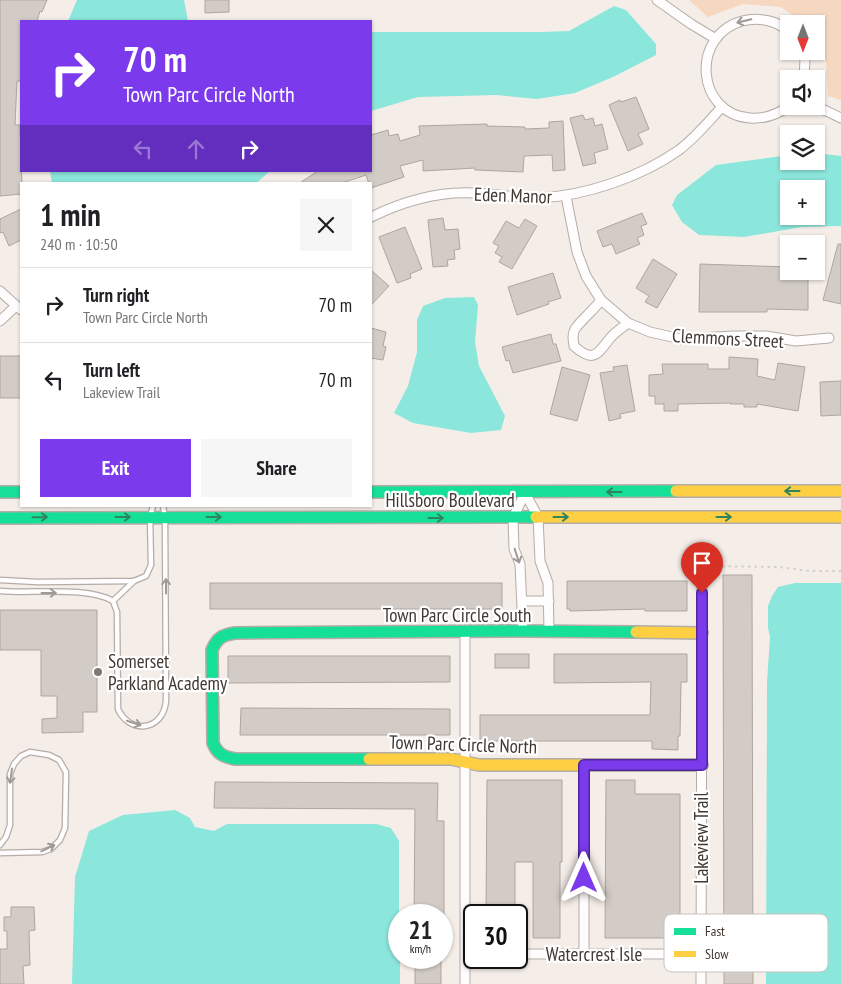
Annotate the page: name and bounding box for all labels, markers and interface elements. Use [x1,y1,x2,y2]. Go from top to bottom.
north arrow [780,15,825,60]
map controls [780,15,825,280]
one-way arrow [736,17,752,26]
text: 70 m [123,36,187,82]
icon: right [40,40,105,105]
button: sound [780,70,825,115]
text: Town Parc Circle North [123,80,295,108]
button: layers [780,125,825,170]
icon: left [129,135,157,163]
icon: ahead [182,135,210,163]
icon: right [235,135,263,163]
button: + [780,180,825,225]
street label: Eden Manor [474,182,553,208]
text: 1 min [40,195,101,234]
button: close [300,199,352,251]
text: 240 m · 10:50 [40,234,118,254]
button: − [780,235,825,280]
text: Turn right [83,283,149,307]
icon: right [40,291,68,319]
text: 70 m [319,293,352,317]
text: Town Parc Circle North [83,307,208,327]
street label: Clemmons Street [671,323,785,353]
text: Turn left [83,358,140,382]
icon: left [40,366,68,394]
text: 70 m [319,368,352,392]
text: Lakeview Trail [83,382,160,402]
button: Exit [40,439,191,497]
button: Share [201,439,352,497]
one-way arrow [785,486,801,496]
one-way arrow [607,487,623,497]
street label: Hillsboro Boulevard [385,488,515,512]
one-way arrow [32,512,48,522]
one-way arrow [114,512,130,522]
one-way arrow [206,512,222,522]
one-way arrow [553,512,569,522]
one-way arrow [716,512,732,522]
one-way arrow [428,513,444,523]
pin [681,542,723,593]
one-way arrow [513,547,522,563]
icon: arrive [688,549,716,577]
one-way arrow [161,578,171,594]
one-way arrow [40,588,56,598]
street label: Town Parc Circle South [383,603,531,627]
place label: Somerset Parkland Academy [108,649,228,695]
marker: Somerset Parkland Academy [92,666,104,678]
one-way arrow [126,718,142,728]
street label: Town Parc Circle North [389,729,537,759]
one-way arrow [6,767,16,783]
street label: Lakeview Trail [689,792,713,884]
one-way arrow [40,843,55,853]
position arrow [557,851,609,903]
speed limit sign: 30 [463,904,528,969]
text: 21 [409,914,432,946]
legend [664,914,828,972]
text: Fast [705,922,725,940]
text: km/h [410,941,431,956]
street label: Watercrest Isle [546,942,642,966]
text: Slow [705,945,729,963]

